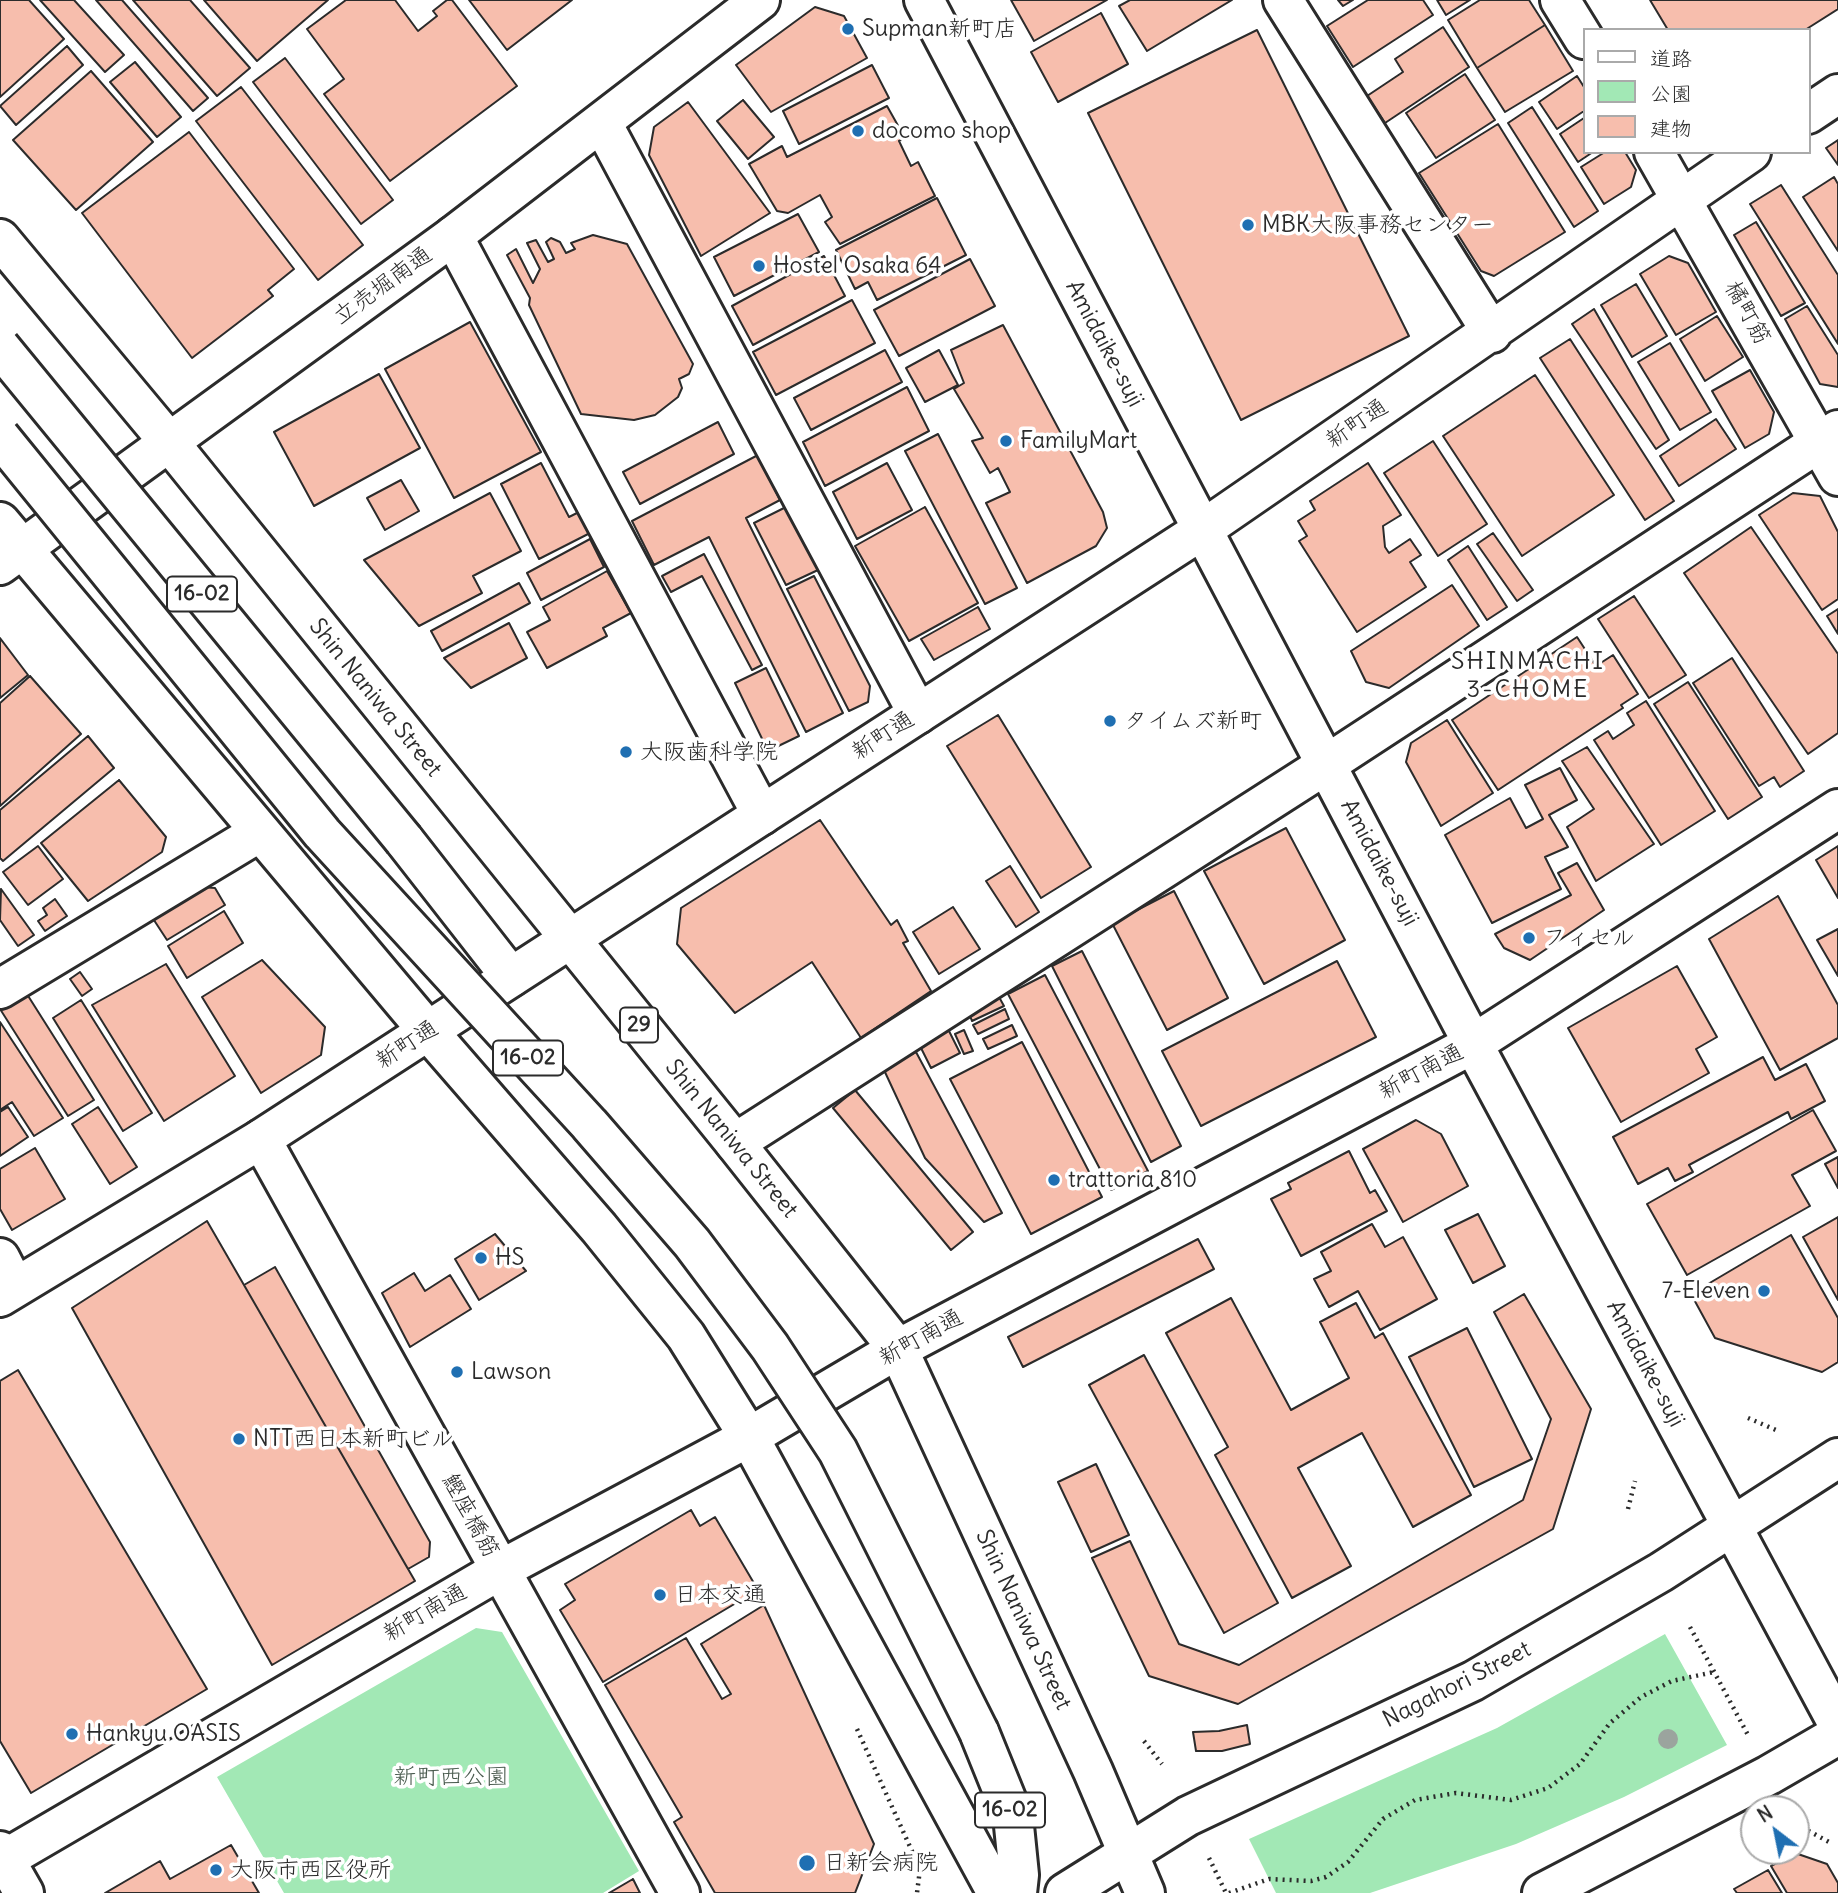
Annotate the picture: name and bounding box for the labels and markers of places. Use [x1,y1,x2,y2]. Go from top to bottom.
place label: Supman新町店 [862,15,1017,43]
marker: Supman新町店 [840,21,856,37]
place label: docomo shop [872,117,1011,145]
marker: docomo shop [850,123,866,139]
place label: MBK大阪事務センター [1262,211,1494,239]
marker: MBK大阪事務センター [1240,217,1256,233]
place label: Hostel Osaka 64 [773,252,942,280]
marker: Hostel Osaka 64 [751,258,767,274]
place label: FamilyMart [1020,427,1137,455]
marker: FamilyMart [998,433,1014,449]
place label: タイムズ新町 [1124,707,1262,735]
marker: タイムズ新町 [1102,713,1118,729]
place label: 大阪歯科学院 [640,738,778,766]
marker: 大阪歯科学院 [618,744,634,760]
place label: フィセル [1543,924,1635,952]
marker: フィセル [1521,930,1537,946]
place label: trattoria 810 [1068,1166,1197,1194]
marker: trattoria 810 [1046,1172,1062,1188]
place label: HS [495,1244,524,1272]
marker: HS [473,1250,489,1266]
place label: 7-Eleven [1662,1277,1750,1305]
marker: 7-Eleven [1756,1283,1772,1299]
place label: Lawson [471,1358,551,1386]
marker: Lawson [449,1364,465,1380]
place label: NTT西日本新町ビル [253,1425,454,1453]
marker: NTT西日本新町ビル [231,1431,247,1447]
place label: 日本交通 [674,1581,766,1609]
marker: 日本交通 [652,1587,668,1603]
place label: Hankyu OASIS [86,1720,241,1748]
marker: Hankyu OASIS [64,1726,80,1742]
place label: 日新会病院 [823,1849,938,1877]
marker: 日新会病院 [797,1853,817,1873]
place label: 大阪市西区役所 [230,1856,391,1884]
marker: 大阪市西区役所 [208,1862,224,1878]

